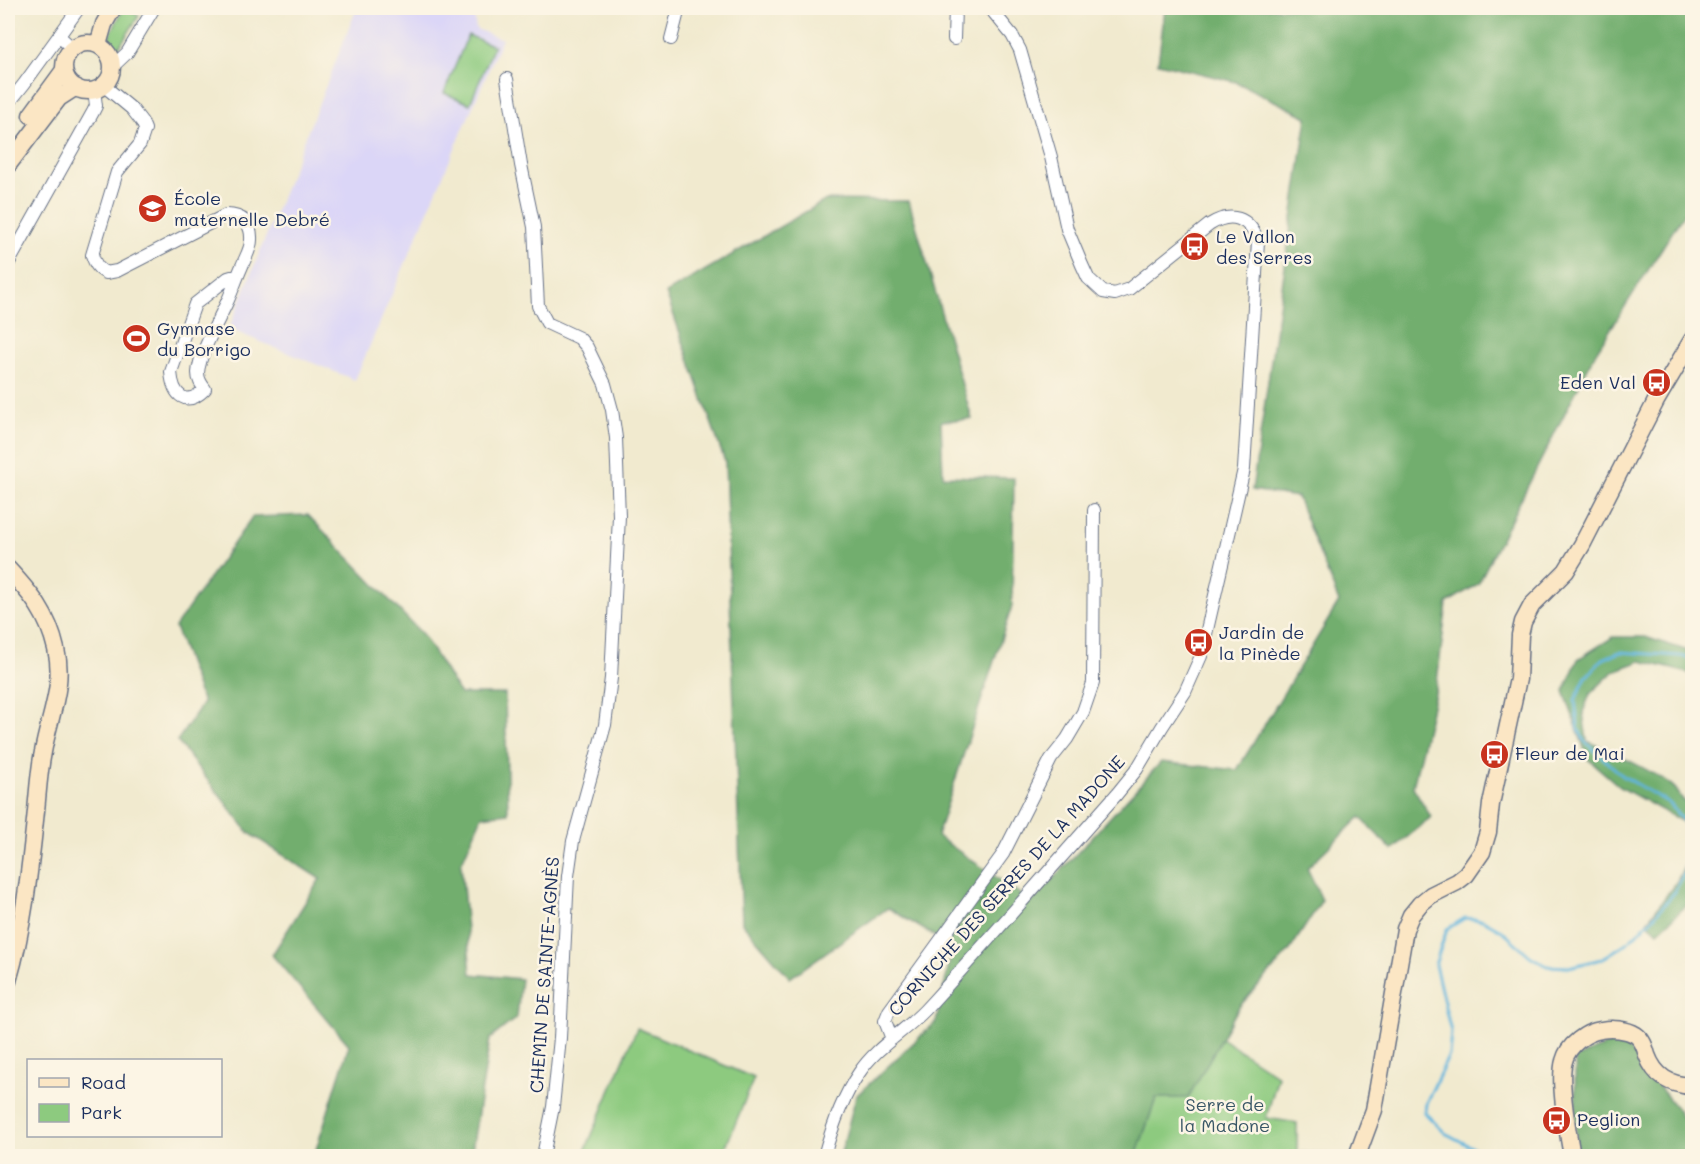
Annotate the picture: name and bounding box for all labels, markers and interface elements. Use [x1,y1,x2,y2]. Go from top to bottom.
place label: École maternelle Debré [174,186,330,231]
school or university icon: École maternelle Debré [137,193,169,225]
place label: Le Vallon des Serres [1216,224,1312,269]
bus stop icon: Le Vallon des Serres [1179,231,1211,263]
place label: Gymnase du Borrigo [157,316,251,361]
sports icon: Gymnase du Borrigo [120,323,152,355]
bus stop icon: Eden Val [1641,367,1673,399]
place label: Eden Val [1560,370,1636,394]
place label: Jardin de la Pinède [1219,620,1304,665]
bus stop icon: Jardin de la Pinède [1182,627,1214,659]
bus stop icon: Fleur de Mai [1478,738,1510,770]
place label: Fleur de Mai [1515,741,1625,765]
street label: CORNICHE DES SERRES DE LA MADONE [883,750,1130,1021]
street label: CHEMIN DE SAINTE-AGNÈS [524,856,564,1094]
legend [27,1059,222,1137]
text: Road [81,1070,126,1094]
park label: Serre de la Madone [1180,1092,1270,1137]
text: Park [81,1100,122,1124]
bus stop icon: Peglion [1540,1104,1572,1136]
place label: Peglion [1577,1107,1640,1131]

